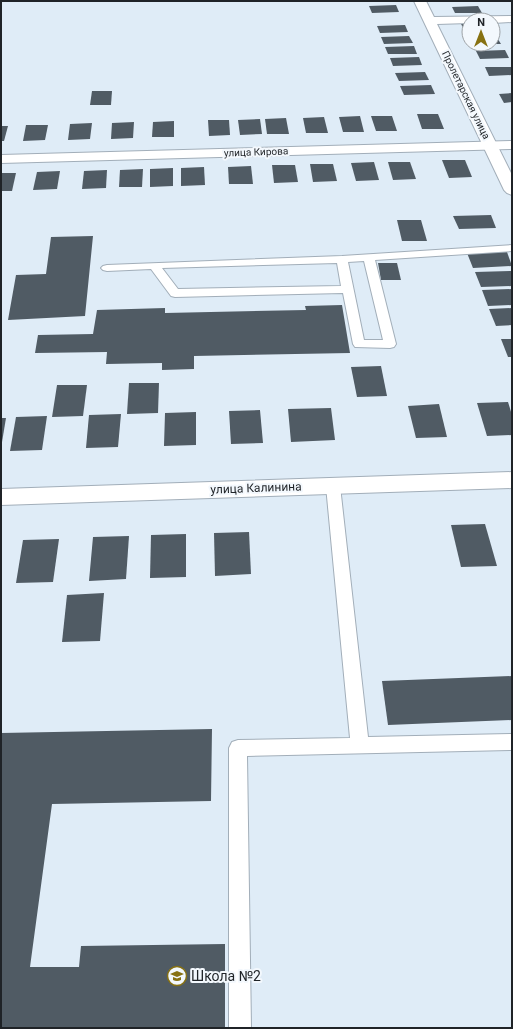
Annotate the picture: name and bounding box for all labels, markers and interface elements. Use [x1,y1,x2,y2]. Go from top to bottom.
north arrow [461,12,501,52]
text: N [477,16,485,29]
street label: Пролетарская улица [440,49,492,141]
street label: улица Кирова [224,145,288,159]
street label: улица Калинина [210,479,302,497]
school or university icon: Школа №2 [166,965,188,987]
place label: Школа №2 [191,968,261,984]

